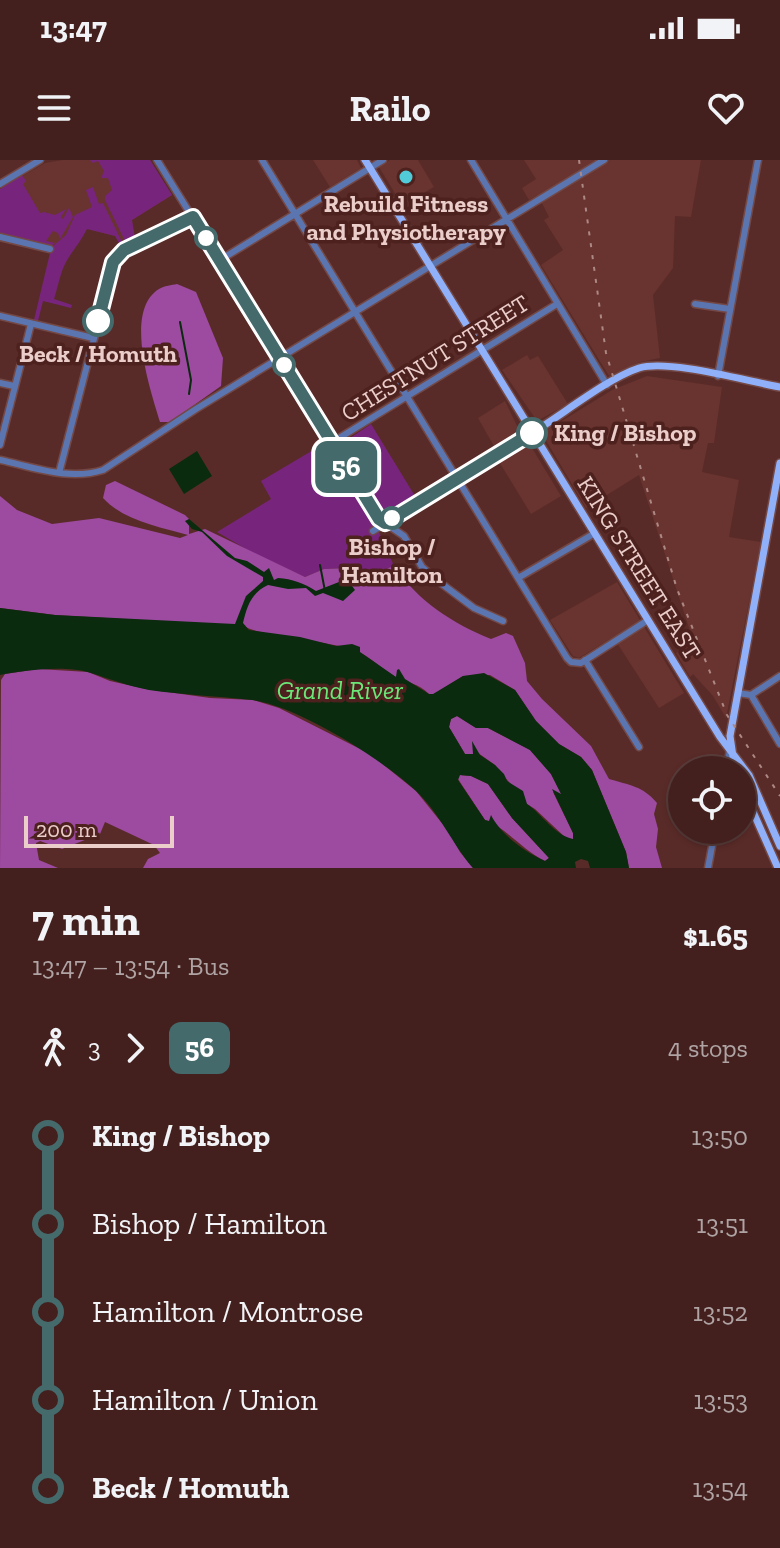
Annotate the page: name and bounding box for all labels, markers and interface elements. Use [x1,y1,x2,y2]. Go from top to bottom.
text: 13:47 [40,10,107,46]
icon: menu [32,86,76,130]
icon: heart [704,86,748,130]
text: Railo [349,87,431,130]
marker: Rebuild Fitness and Physiotherapy [397,168,415,186]
place label: Rebuild Fitness and Physiotherapy [306,189,506,246]
unlabelled marker [195,227,217,249]
street label: CHESTNUT STREET [336,288,534,427]
marker: Beck / Homuth [83,306,113,336]
place label: Beck / Homuth [19,339,177,368]
unlabelled marker [273,354,295,376]
marker: King / Bishop [517,418,547,448]
place label: King / Bishop [554,418,697,447]
line badge: 56 [310,441,382,493]
text: 56 [331,450,361,483]
street label: KING STREET EAST [571,471,708,665]
marker: Bishop / Hamilton [381,507,403,529]
place label: Bishop / Hamilton [341,532,443,589]
water label: Grand River [277,674,403,706]
map controls [668,756,756,844]
button: locate [668,756,756,844]
scale bar [24,812,174,848]
text: 200 m [36,816,97,843]
text: 7 min [32,893,140,946]
text: $1.65 [683,918,748,954]
text: 13:47 – 13:54 · Bus [32,950,229,982]
icon: walk [32,1026,76,1070]
icon: forward [113,1026,157,1070]
text: 56 [185,1031,214,1064]
text: 3 [88,1032,101,1064]
text: 4 stops [668,1032,748,1064]
text: King / Bishop [92,1118,270,1154]
text: 13:50 [691,1120,748,1152]
text: Bishop / Hamilton [92,1206,327,1242]
text: 13:51 [696,1208,748,1240]
text: Hamilton / Montrose [92,1294,363,1330]
text: 13:52 [693,1296,748,1328]
text: Hamilton / Union [92,1382,318,1418]
text: 13:53 [693,1384,748,1416]
text: Beck / Homuth [92,1470,290,1506]
text: 13:54 [692,1472,748,1504]

